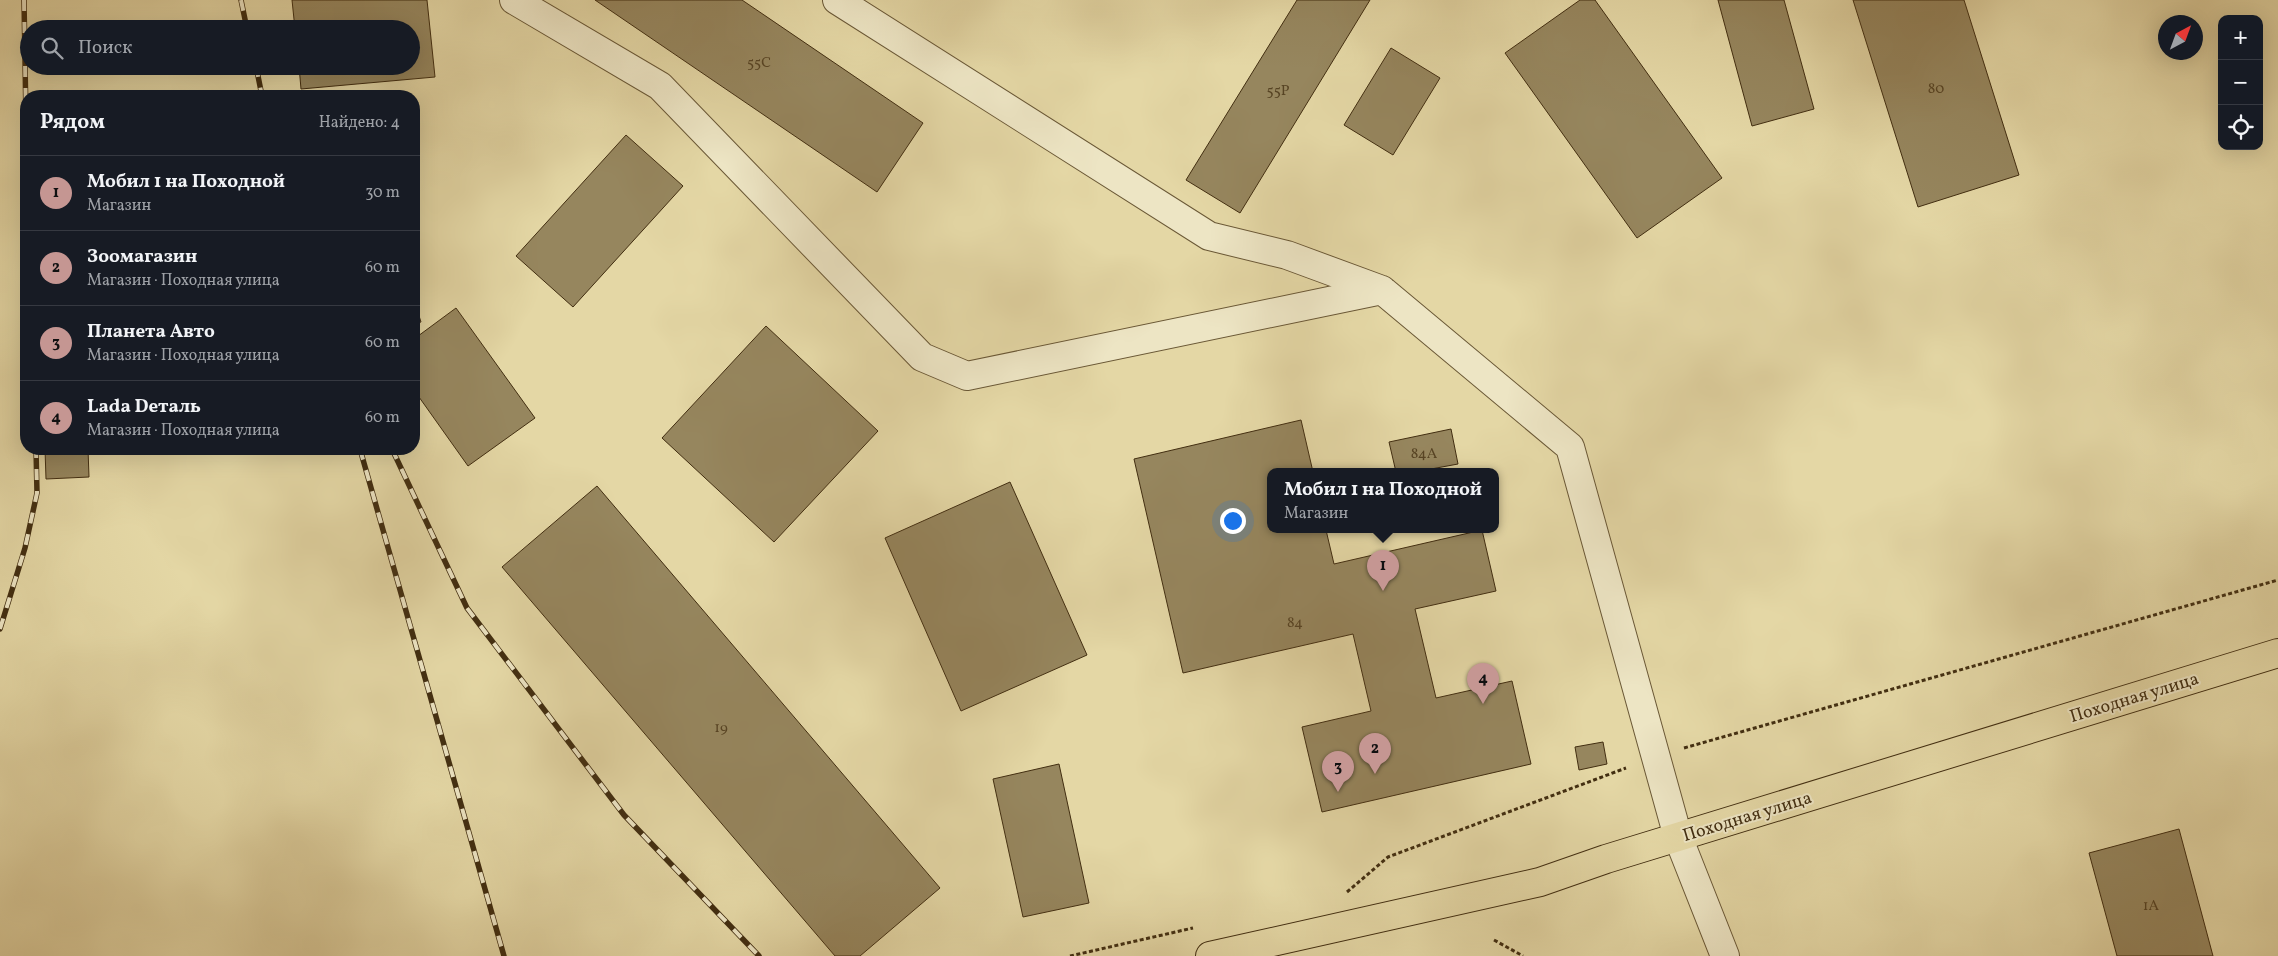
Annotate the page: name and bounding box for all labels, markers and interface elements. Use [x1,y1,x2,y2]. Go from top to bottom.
north arrow [2158,15,2203,60]
map controls [2218,15,2263,150]
button: + [2218,15,2263,60]
search box [20,20,420,75]
icon: search [38,34,66,62]
text: Поиск [78,35,132,61]
house number: 55С [747,53,771,74]
button: − [2218,60,2263,105]
house number: 80 [1928,79,1944,100]
house number: 55P [1266,81,1290,102]
button: locate [2218,105,2263,150]
text: Рядом [40,108,105,137]
text: Найдено: 4 [319,112,400,134]
text: Мобил 1 на Походной [87,169,285,195]
text: 1 [53,182,59,204]
text: 30 m [365,182,400,204]
text: Магазин [87,195,151,217]
text: Зоомагазин [87,244,197,270]
text: 2 [52,257,60,279]
text: 60 m [365,257,400,279]
text: Магазин · Походная улица [87,270,280,292]
text: Планета Авто [87,319,215,345]
text: 3 [52,332,60,354]
text: 60 m [365,332,400,354]
text: Магазин · Походная улица [87,345,280,367]
text: Lada Dеталь [87,394,201,420]
text: 4 [51,407,61,429]
text: 60 m [365,407,400,429]
text: Магазин · Походная улица [87,420,280,442]
house number: 84А [1411,444,1438,465]
popup [1267,468,1499,533]
text: Мобил 1 на Походной [1284,477,1482,503]
text: Магазин [1284,503,1348,525]
your location [1220,508,1246,534]
pin: 1 [1367,550,1399,591]
house number: 84 [1287,613,1303,634]
pin: 4 [1467,663,1499,704]
street label: Походная улица [2067,667,2202,730]
house number: 19 [714,718,728,739]
pin: 2 [1359,733,1391,774]
pin: 3 [1322,751,1354,792]
street label: Походная улица [1680,786,1815,849]
house number: 1А [2143,896,2160,917]

